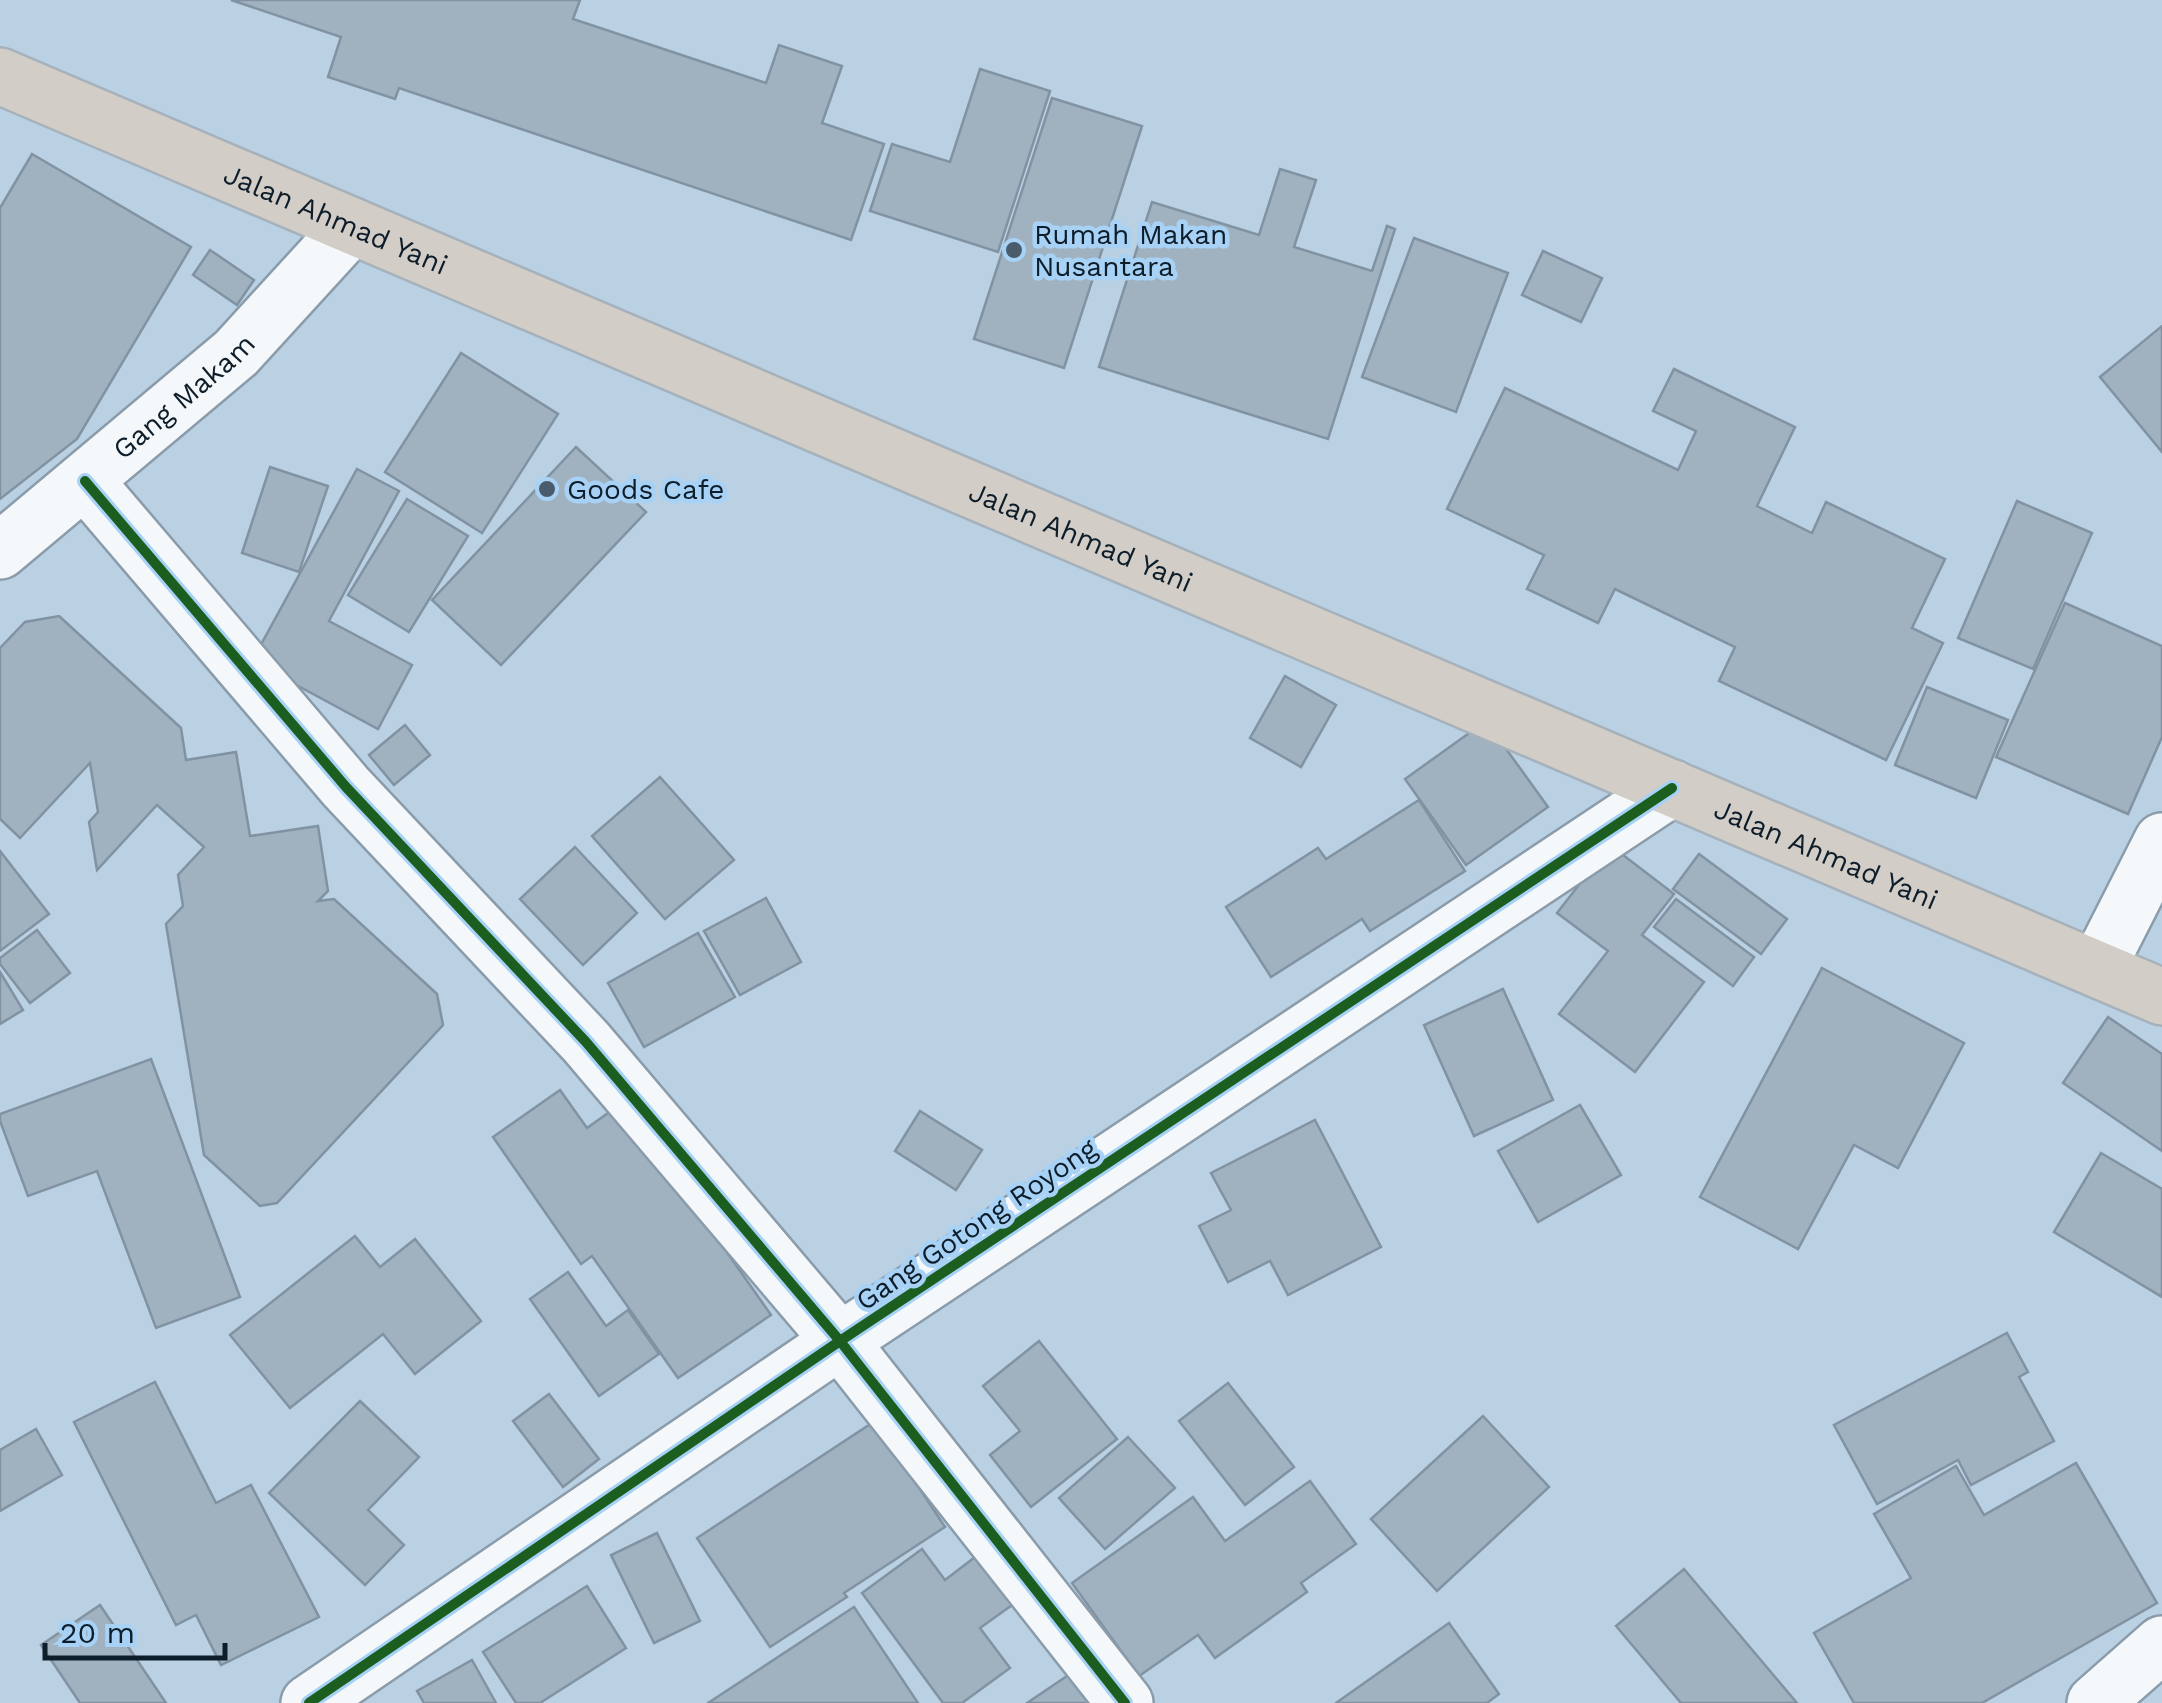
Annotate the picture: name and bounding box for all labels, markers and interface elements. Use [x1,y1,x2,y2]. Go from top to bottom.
street label: Jalan Ahmad Yani [219,157,452,282]
place label: Rumah Makan Nusantara [1034,218,1227,283]
marker: Rumah Makan Nusantara [1003,239,1025,261]
street label: Gang Makam [106,328,262,466]
place label: Goods Cafe [567,473,724,506]
street label: Jalan Ahmad Yani [964,475,1198,599]
marker: Goods Cafe [536,478,558,500]
street label: Jalan Ahmad Yani [1709,792,1943,917]
street label: Gang Gotong Royong [850,1132,1103,1317]
scale bar [45,1598,225,1660]
text: 20 m [60,1615,135,1650]

